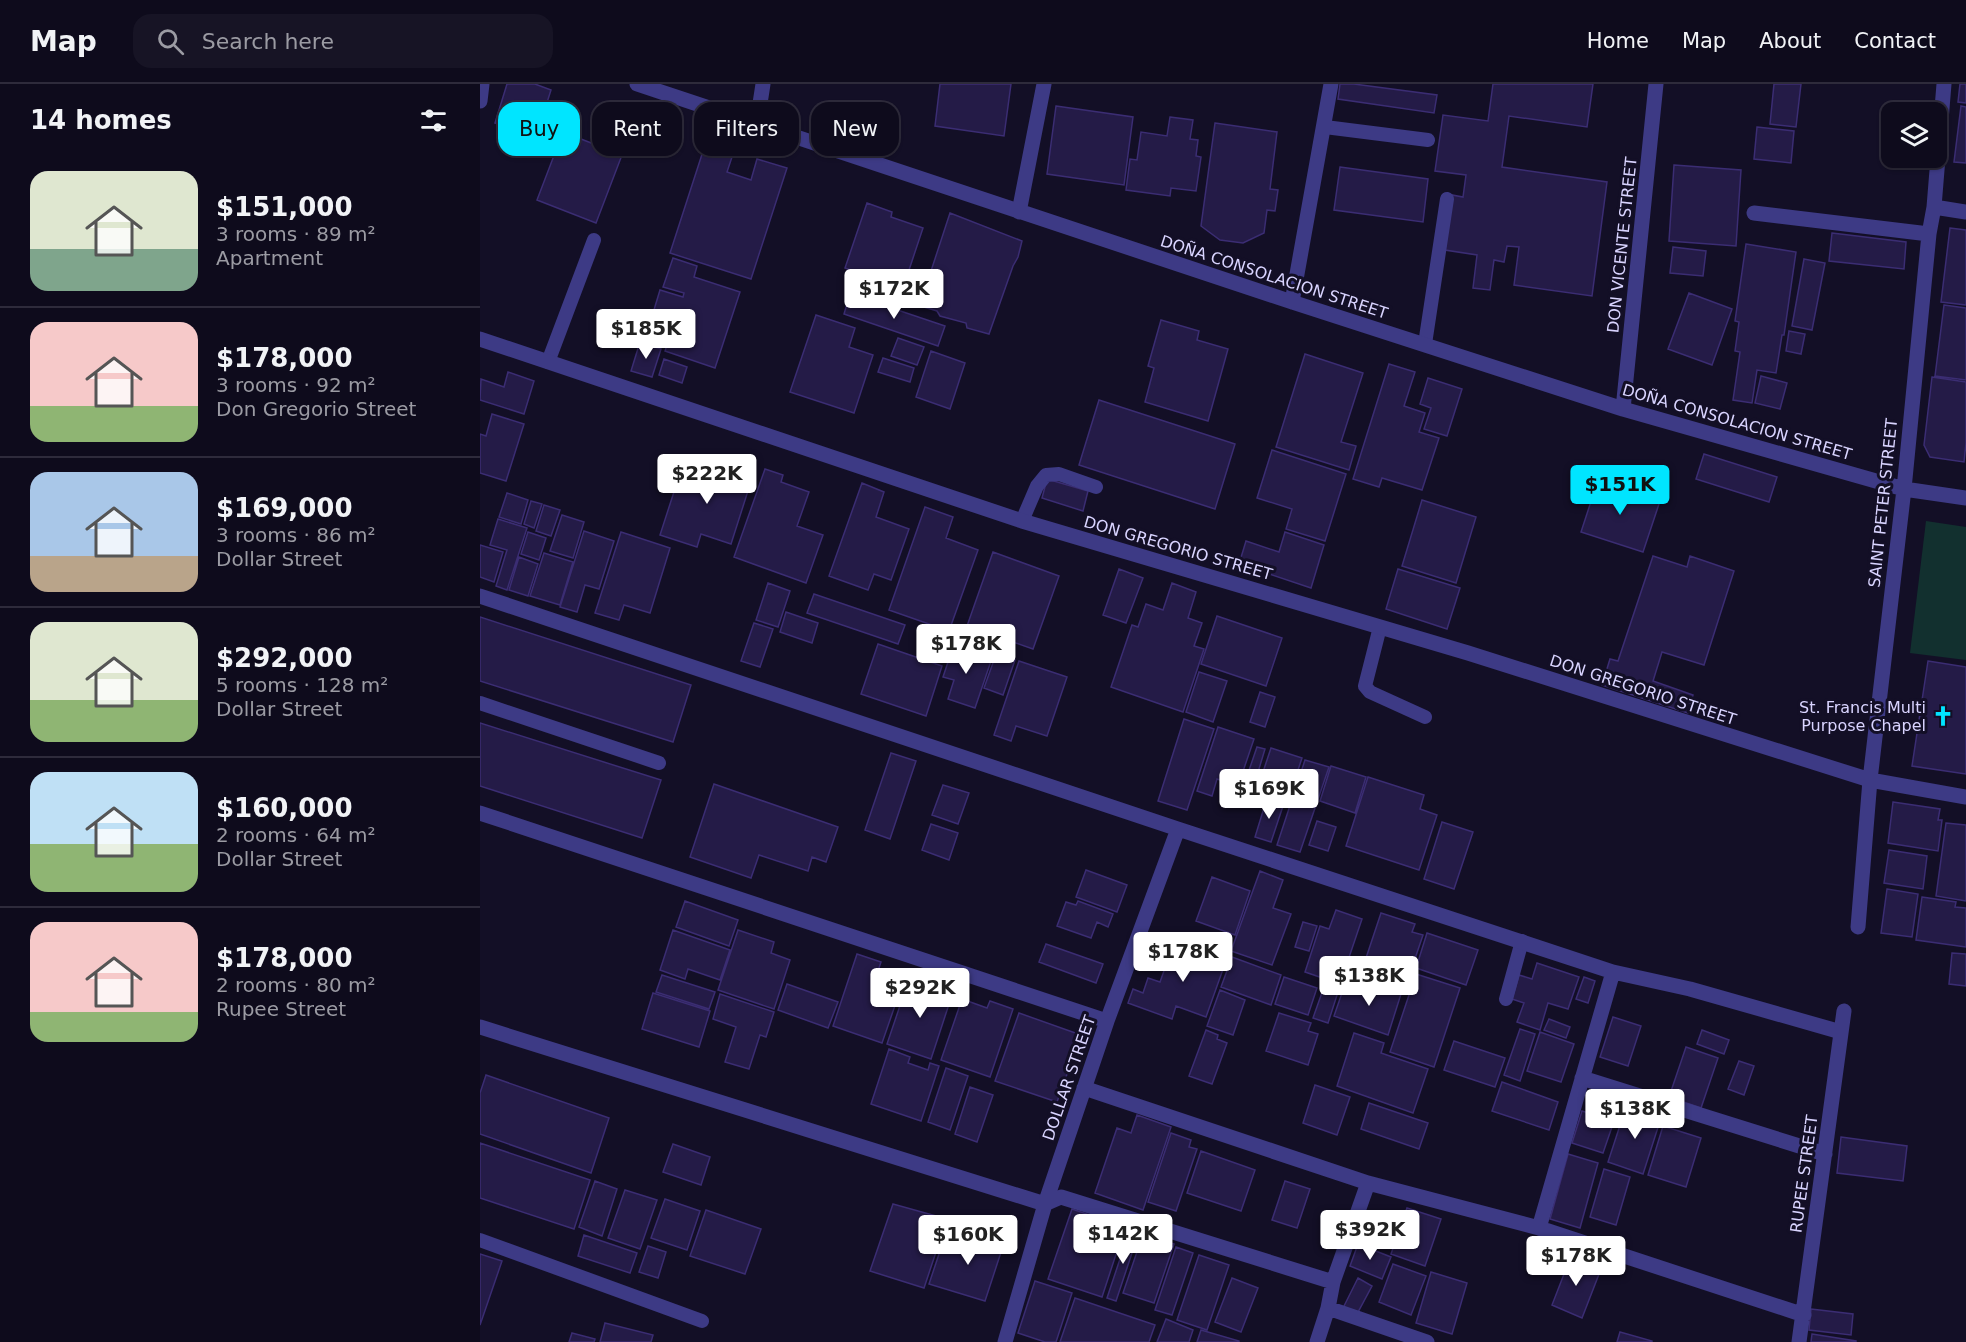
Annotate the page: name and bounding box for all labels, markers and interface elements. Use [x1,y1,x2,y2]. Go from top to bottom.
search box [133,14,553,68]
text: Map [30,25,97,58]
icon: search [154,25,187,58]
text: Search here [202,29,334,54]
text: Home [1587,29,1649,53]
text: Map [1682,29,1726,53]
text: About [1759,29,1821,53]
text: Contact [1854,29,1936,53]
chip: Buy [498,102,580,156]
chip: Rent [592,102,682,156]
chip: Filters [694,102,799,156]
chip: New [811,102,899,156]
map controls [1881,102,1947,168]
button: layers [1881,102,1947,168]
icon: filters [417,104,450,137]
text: 14 homes [30,105,172,135]
street label: DON VICENTE STREET [1603,156,1641,334]
text: $151,000 [216,192,353,222]
icon: home [78,195,150,267]
text: 3 rooms · 89 m² [216,222,376,246]
street label: DOÑA CONSOLACION STREET [1158,231,1390,323]
text: Apartment [216,246,323,270]
pin: $172K [852,269,936,320]
text: $172K [858,276,930,300]
pin: $185K [604,309,688,360]
text: $185K [610,316,682,340]
text: $178,000 [216,343,353,373]
icon: home [78,346,150,418]
text: 3 rooms · 92 m² [216,373,376,397]
street label: DOÑA CONSOLACION STREET [1620,380,1854,464]
text: Don Gregorio Street [216,397,416,421]
street label: SAINT PETER STREET [1865,417,1901,588]
pin: $222K [665,454,749,505]
text: $222K [671,461,743,485]
pin: $151K [1578,465,1662,516]
text: $151K [1584,472,1656,496]
text: $169,000 [216,493,353,523]
icon: home [78,496,150,568]
street label: DON GREGORIO STREET [1082,512,1275,584]
text: 3 rooms · 86 m² [216,523,376,547]
text: Dollar Street [216,547,342,571]
pin: $178K [924,624,1008,675]
text: $178K [930,631,1002,655]
text: $292,000 [216,643,353,673]
icon: home [78,646,150,718]
street label: DON GREGORIO STREET [1547,651,1739,729]
text: 5 rooms · 128 m² [216,673,388,697]
text: Dollar Street [216,697,342,721]
place label: St. Francis Multi Purpose Chapel [1799,698,1926,735]
church icon: St. Francis Multi Purpose Chapel [1931,704,1955,728]
pin: $169K [1227,769,1311,820]
text: $169K [1233,776,1305,800]
text: $160,000 [216,793,353,823]
icon: home [78,796,150,868]
text: 2 rooms · 64 m² [216,823,376,847]
text: Dollar Street [216,847,342,871]
pin: $178K [1141,932,1225,983]
text: $178K [1147,939,1219,963]
text: $178,000 [216,943,353,973]
icon: home [78,946,150,1018]
pin: $138K [1327,956,1411,1007]
text: $138K [1333,963,1405,987]
pin: $292K [878,968,962,1019]
text: 2 rooms · 80 m² [216,973,376,997]
text: $292K [884,975,956,999]
text: Rupee Street [216,997,346,1021]
street label: DOLLAR STREET [1039,1013,1099,1143]
pin: $138K [1593,1089,1677,1140]
text: $138K [1599,1096,1671,1120]
street label: RUPEE STREET [1786,1114,1822,1234]
pin: $392K [1328,1210,1412,1261]
pin: $142K [1081,1214,1165,1265]
pin: $160K [926,1215,1010,1266]
text: $392K [1334,1217,1406,1241]
text: $142K [1087,1221,1159,1245]
text: $160K [932,1222,1004,1246]
pin: $178K [1534,1236,1618,1287]
text: $178K [1540,1243,1612,1267]

